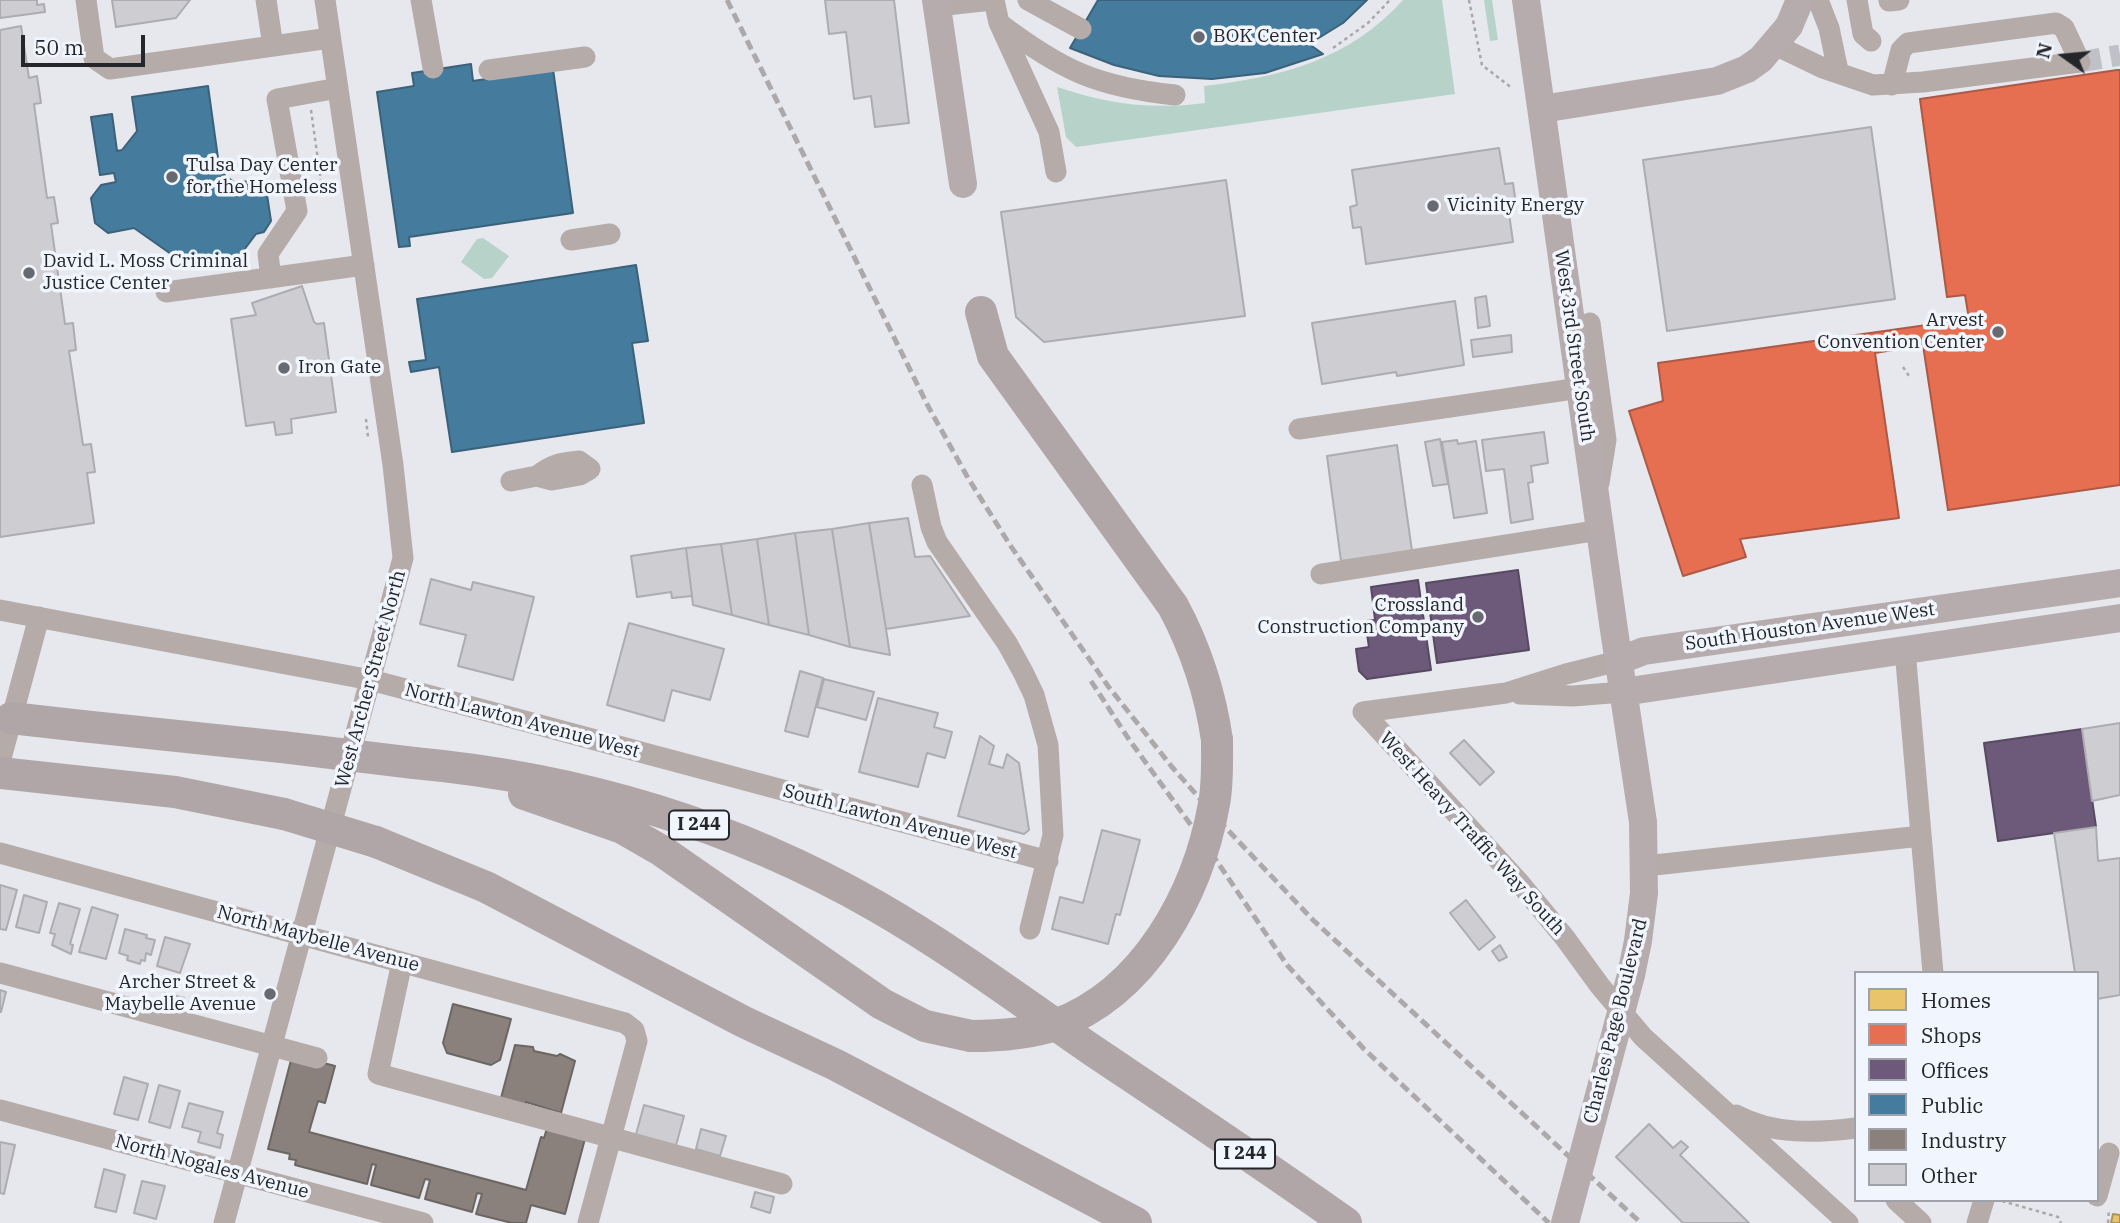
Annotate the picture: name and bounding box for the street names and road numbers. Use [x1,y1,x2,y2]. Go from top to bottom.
street label: West 3rd Street South [1549,248,1599,444]
street label: West Archer Street North [331,568,411,790]
street label: South Houston Avenue West [1684,598,1936,656]
street label: North Lawton Avenue West [402,679,642,763]
street label: West Heavy Traffic Way South [1374,727,1570,941]
street label: South Lawton Avenue West [780,780,1020,864]
road number: I 244 [669,810,729,840]
street label: North Maybelle Avenue [214,901,422,977]
street label: Charles Page Boulevard [1579,916,1653,1126]
street label: North Nogales Avenue [113,1130,311,1204]
road number: I 244 [1215,1140,1275,1168]

